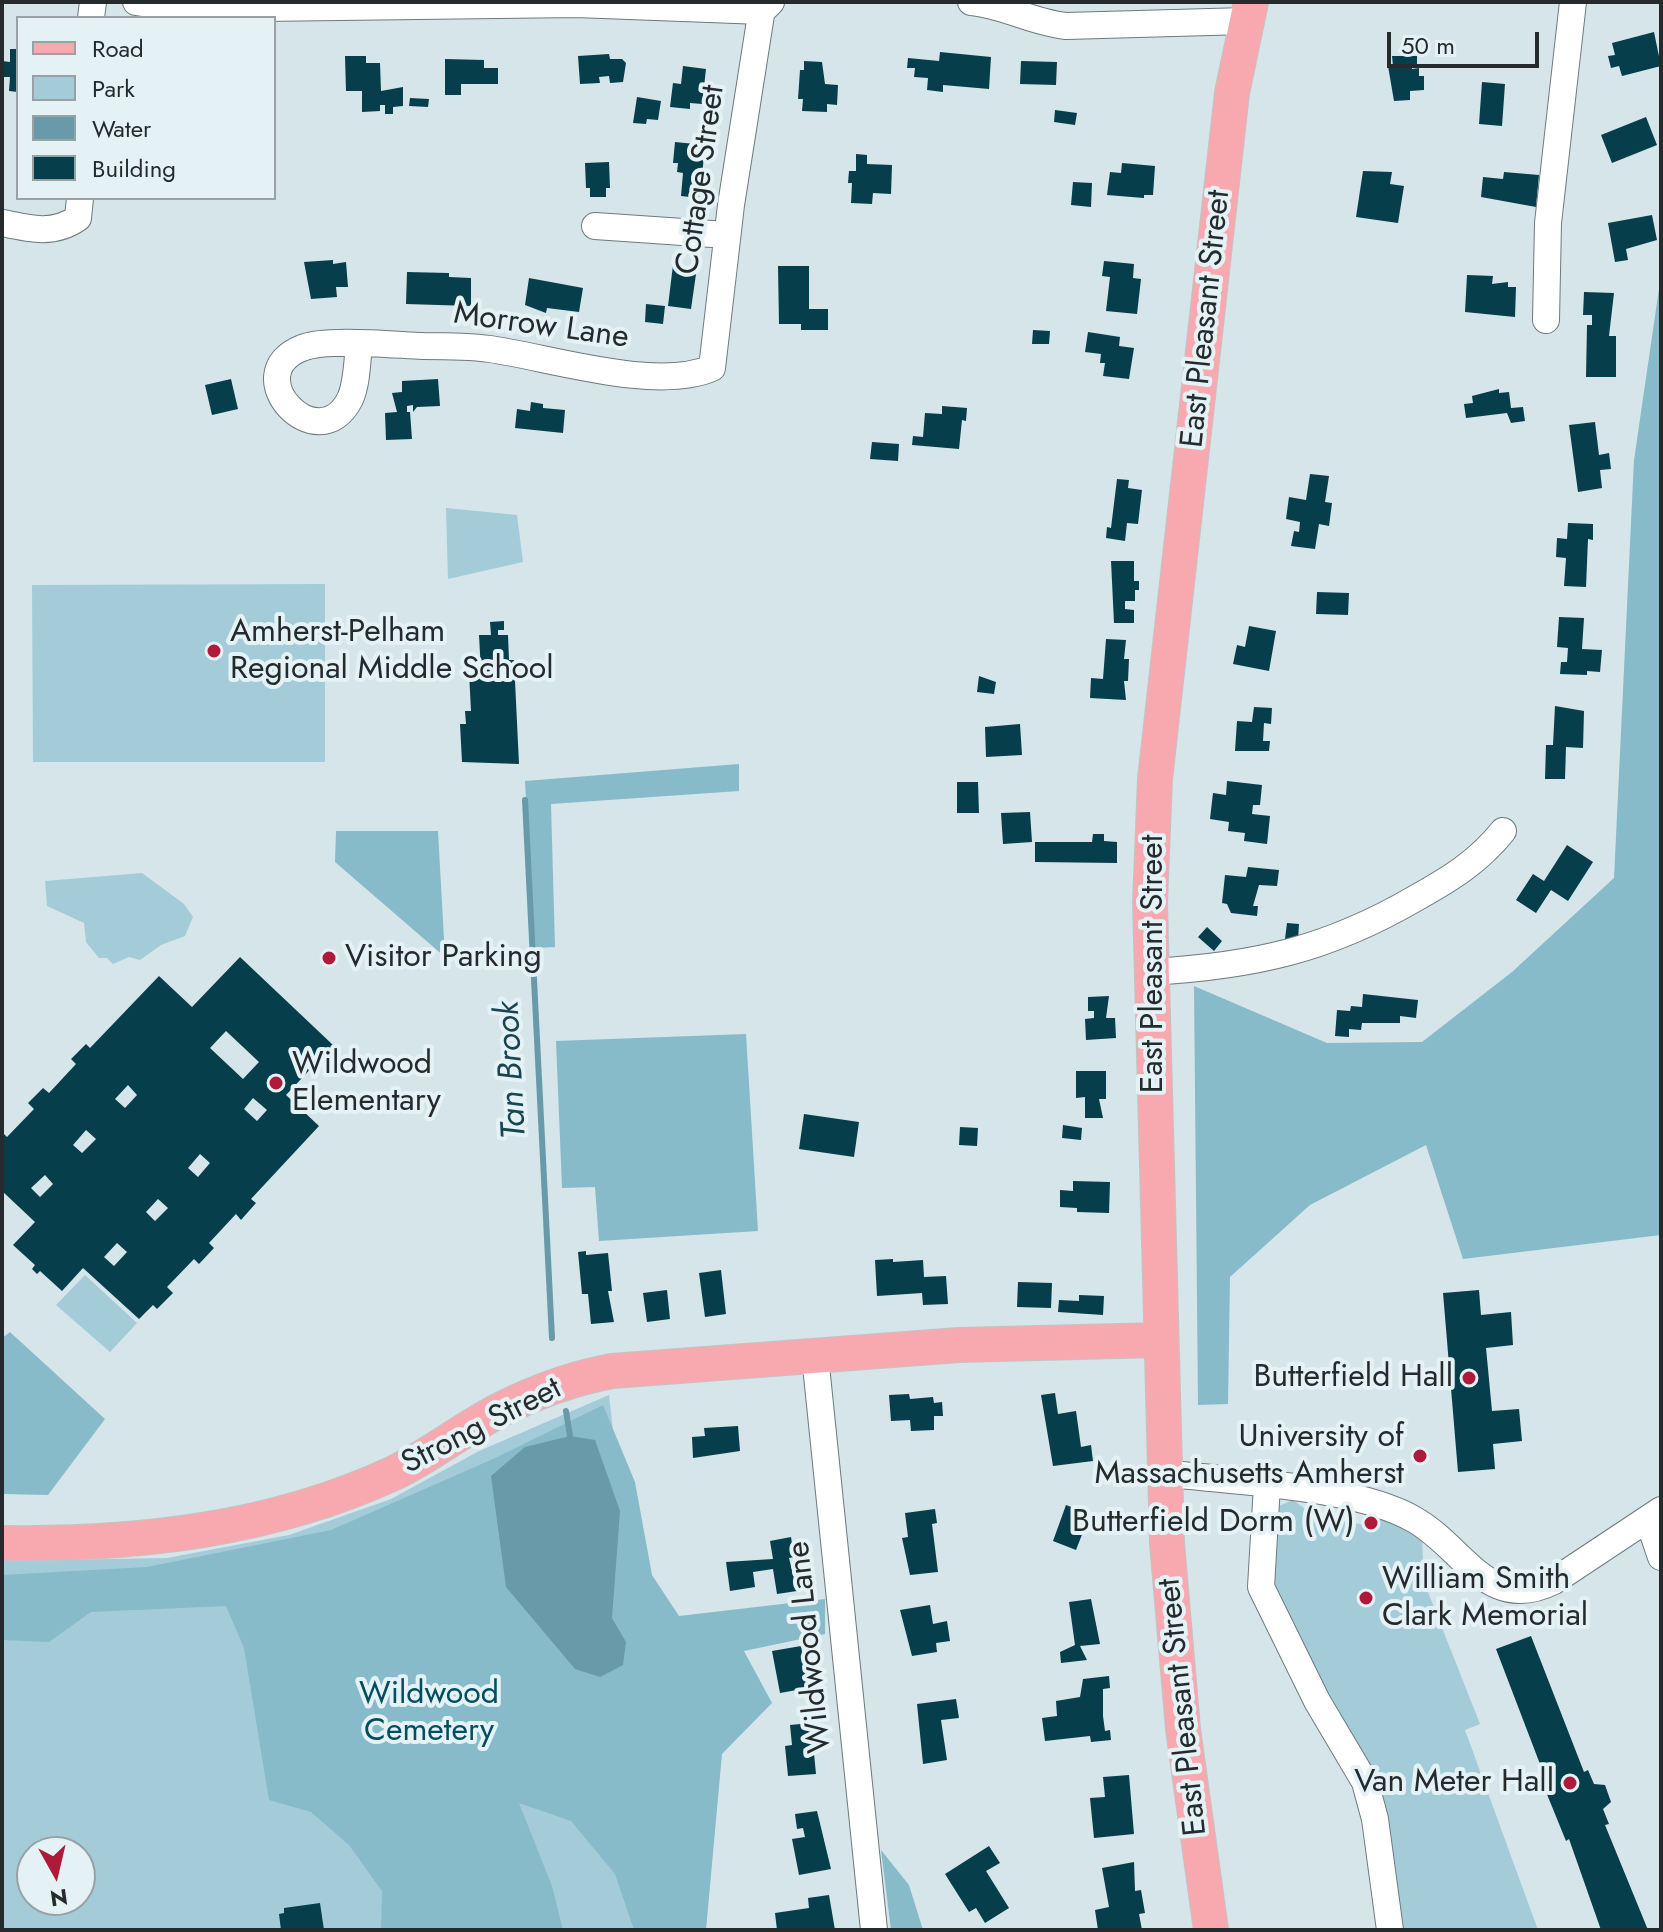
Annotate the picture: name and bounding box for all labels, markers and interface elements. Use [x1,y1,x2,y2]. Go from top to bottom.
legend [16,16,276,200]
scale bar [1391,16,1543,66]
text: 50 m [1401,28,1455,63]
text: Road [92,31,144,66]
text: Park [92,71,135,106]
street label: Cottage Street [670,83,734,277]
text: Water [92,111,151,146]
text: Building [92,151,176,186]
street label: East Pleasant Street [1174,188,1240,450]
street label: Morrow Lane [451,296,631,358]
place label: Amherst-Pelham Regional Middle School [230,614,554,689]
marker: Amherst-Pelham Regional Middle School [205,642,223,660]
street label: East Pleasant Street [1135,835,1173,1093]
place label: Visitor Parking [345,939,542,977]
marker: Visitor Parking [320,949,338,967]
water label: Tan Brook [489,1000,537,1140]
place label: Wildwood Elementary [292,1046,441,1121]
marker: Wildwood Elementary [267,1074,285,1092]
place label: Butterfield Hall [1253,1359,1453,1397]
marker: Butterfield Hall [1460,1369,1478,1387]
street label: Strong Street [396,1370,568,1484]
place label: University of Massachusetts Amherst [1094,1419,1404,1494]
marker: University of Massachusetts Amherst [1411,1447,1429,1465]
place label: Butterfield Dorm (W) [1072,1504,1355,1542]
marker: Butterfield Dorm (W) [1362,1514,1380,1532]
street label: Wildwood Lane [781,1539,841,1755]
place label: William Smith Clark Memorial [1382,1561,1588,1636]
street label: East Pleasant Street [1151,1576,1217,1838]
marker: William Smith Clark Memorial [1357,1589,1375,1607]
park label: Wildwood Cemetery [359,1676,499,1751]
place label: Van Meter Hall [1354,1764,1554,1802]
marker: Van Meter Hall [1561,1774,1579,1792]
north arrow [16,1836,96,1916]
text: N [48,1881,70,1915]

